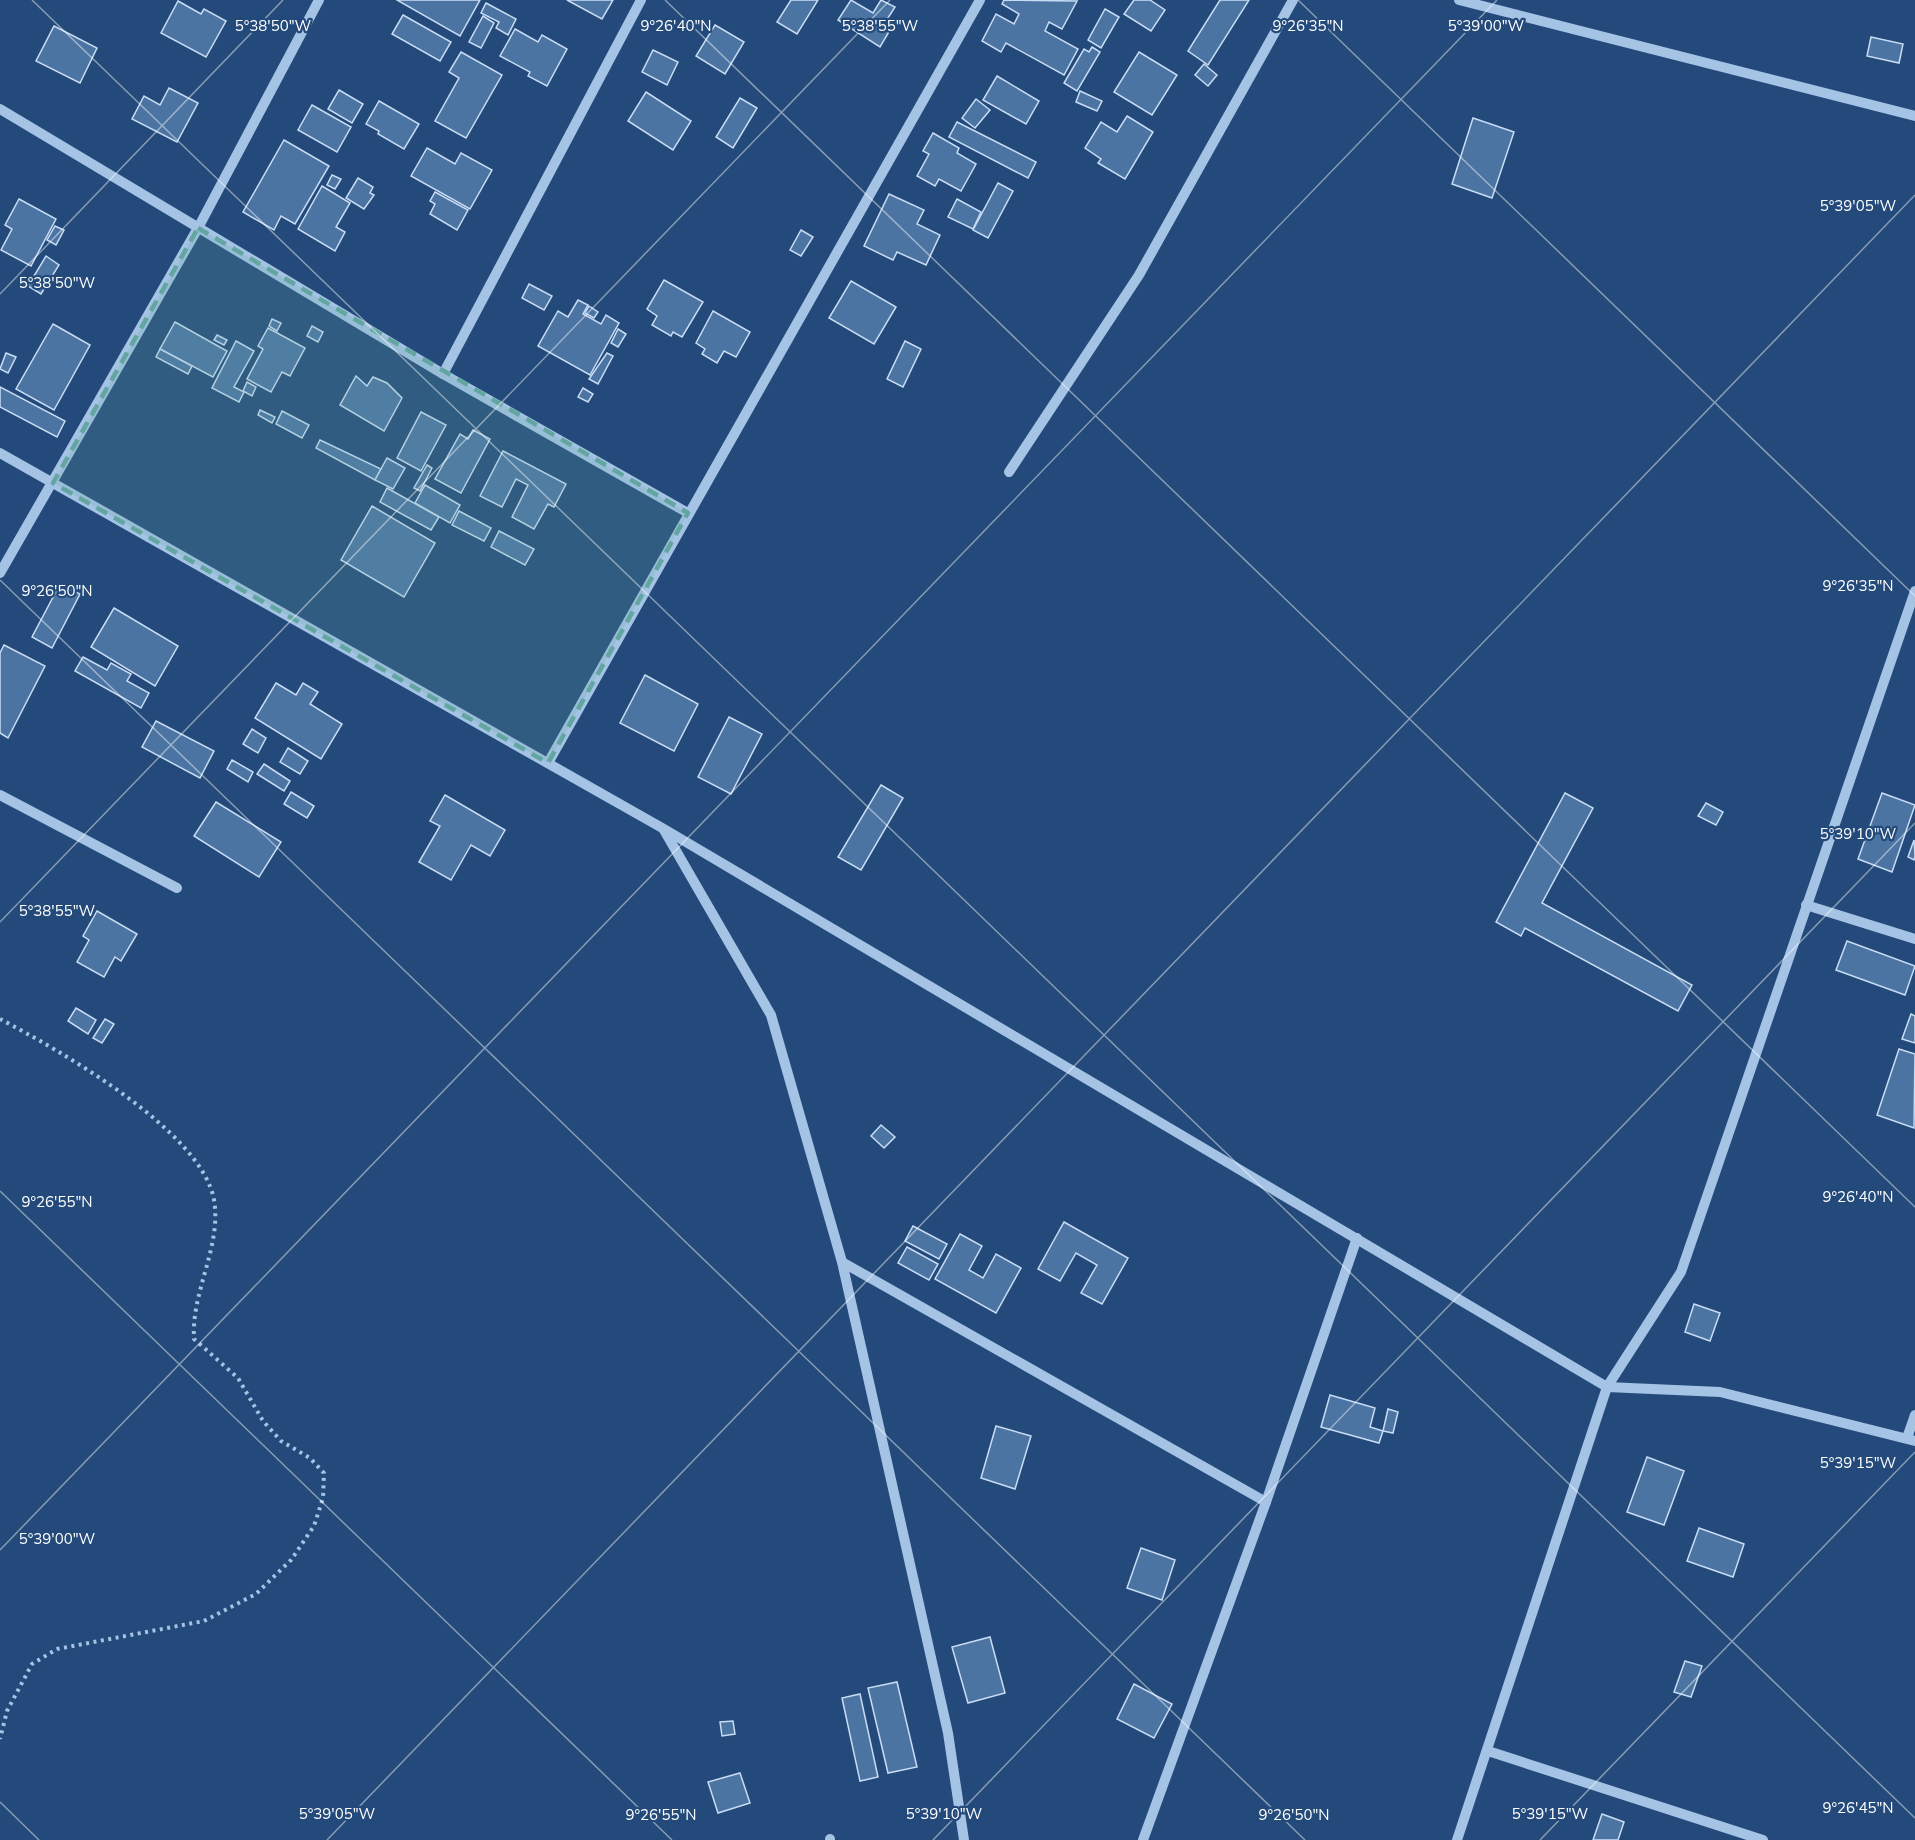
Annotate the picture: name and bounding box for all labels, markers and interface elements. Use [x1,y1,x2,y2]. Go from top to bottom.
text: 5°38'50"W [235,16,312,35]
text: 9°26'40"N [641,16,711,35]
text: 5°38'55"W [842,16,919,35]
text: 9°26'35"N [1273,16,1343,35]
text: 5°39'00"W [1448,16,1525,35]
text: 5°39'05"W [1820,196,1897,215]
text: 5°38'50"W [19,273,96,292]
text: 9°26'35"N [1823,576,1893,595]
text: 9°26'50"N [22,581,92,600]
text: 5°39'10"W [1820,824,1897,843]
text: 5°38'55"W [19,901,96,920]
text: 9°26'40"N [1823,1187,1893,1206]
text: 9°26'55"N [22,1192,92,1211]
text: 5°39'15"W [1820,1453,1897,1472]
text: 5°39'00"W [19,1529,96,1548]
text: 9°26'45"N [1823,1798,1893,1817]
text: 5°39'05"W [299,1804,376,1823]
text: 5°39'10"W [906,1804,983,1823]
text: 5°39'15"W [1512,1804,1589,1823]
text: 9°26'55"N [626,1805,696,1824]
text: 9°26'50"N [1259,1805,1329,1824]

